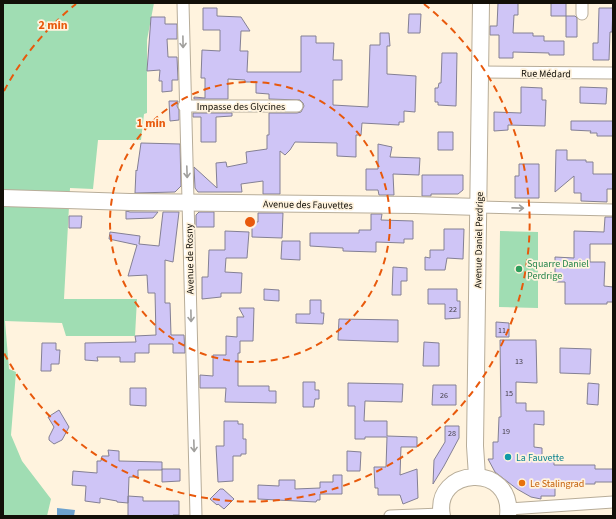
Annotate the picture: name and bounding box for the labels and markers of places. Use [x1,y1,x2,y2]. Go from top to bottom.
centre of rings [243,215,257,229]
place label: Squarre Daniel Perdrige [527,257,589,283]
marker: Squarre Daniel Perdrige [514,264,524,274]
place label: La Fauvette [516,451,564,465]
marker: La Fauvette [503,452,513,462]
place label: Le Stalingrad [530,477,584,491]
marker: Le Stalingrad [517,478,527,488]

